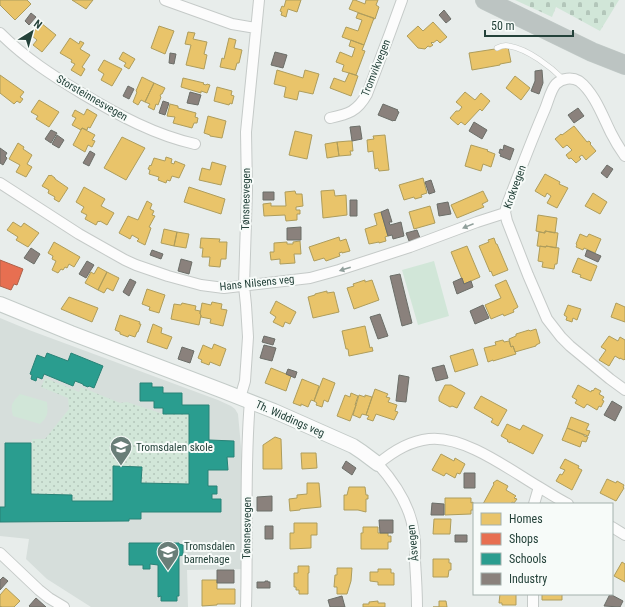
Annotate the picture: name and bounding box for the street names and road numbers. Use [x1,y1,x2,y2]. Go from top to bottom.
street label: Tromvikvegen [359,38,393,98]
street label: Storsteinnesvegen [54,72,130,124]
street label: Krokvegen [501,163,529,211]
street label: Tønsnesvegen [239,168,253,230]
street label: Hans Nilsens veg [219,273,295,293]
street label: Th. Widdings veg [253,398,327,440]
street label: Tønsnesvegen [240,497,254,559]
street label: Åsvegen [404,524,421,562]

